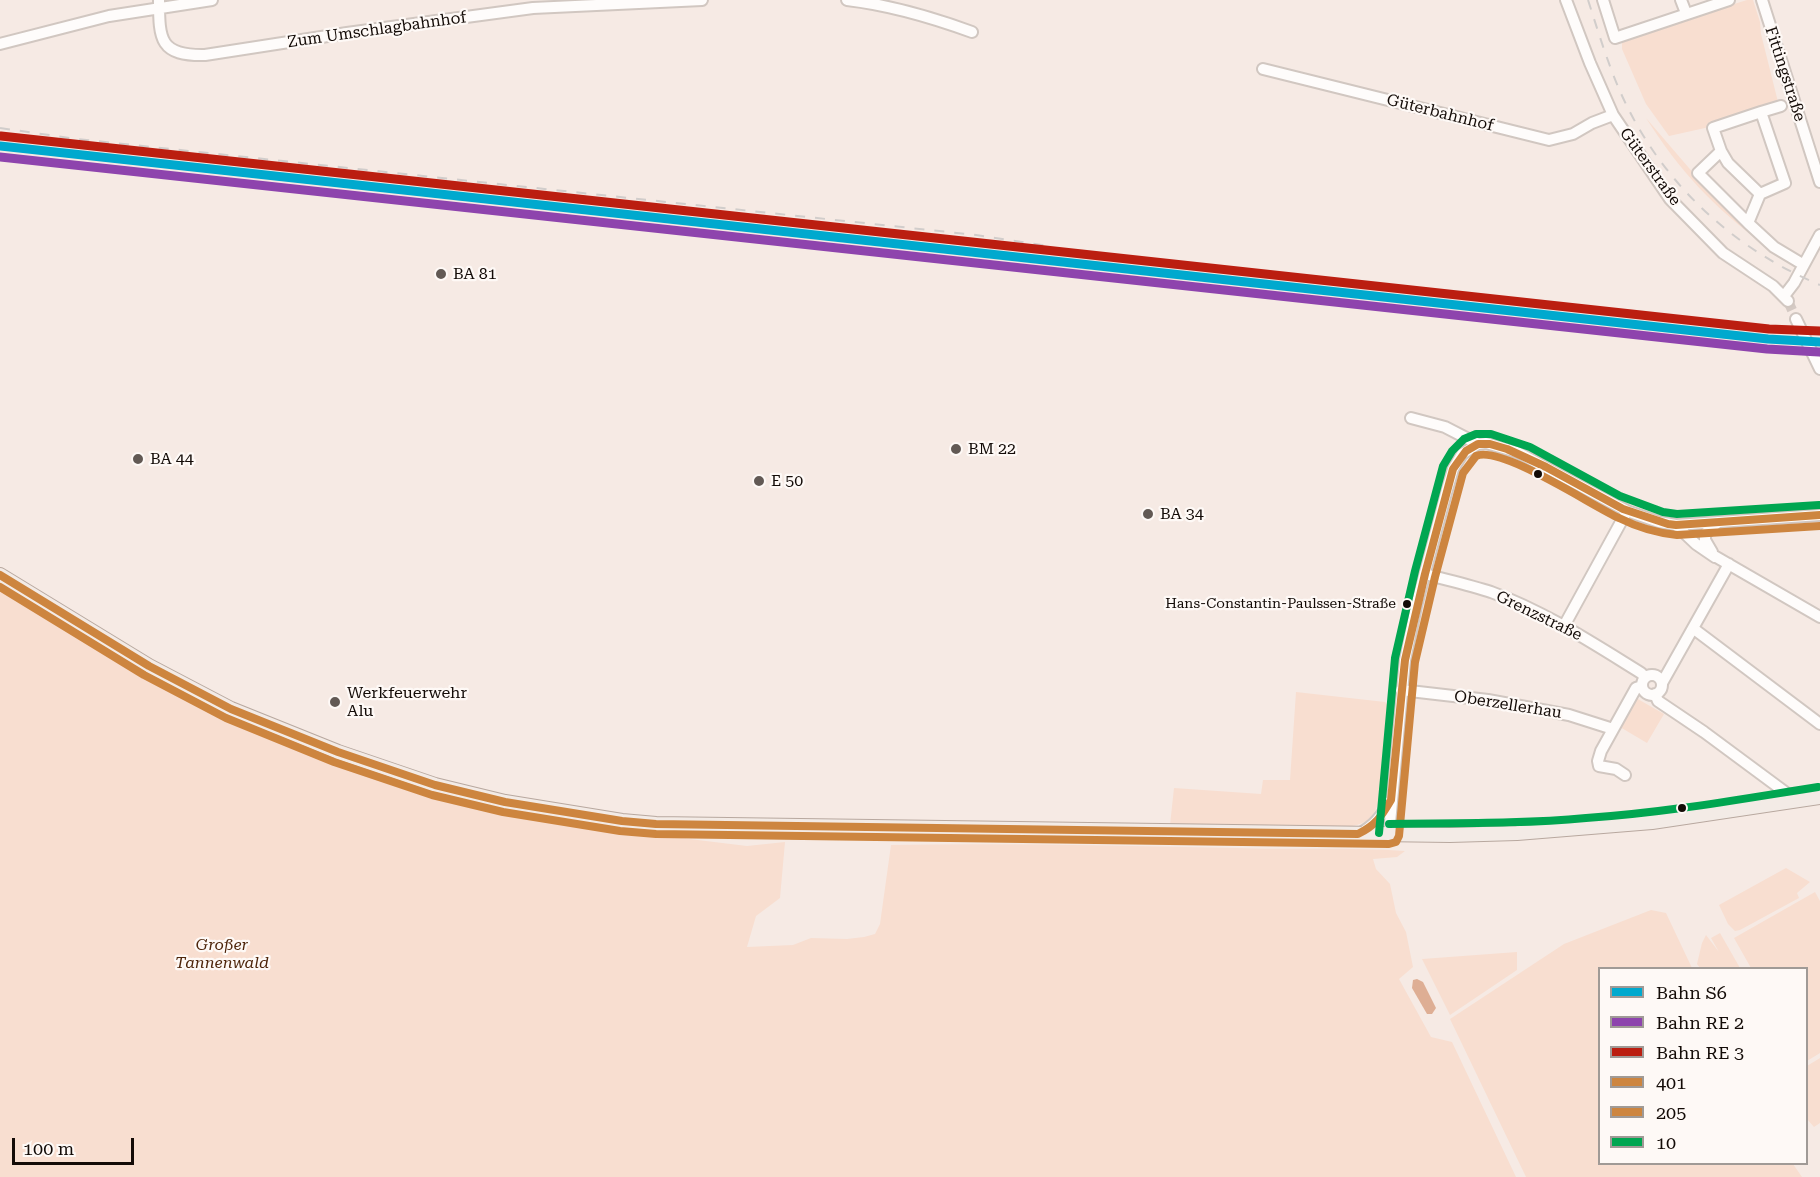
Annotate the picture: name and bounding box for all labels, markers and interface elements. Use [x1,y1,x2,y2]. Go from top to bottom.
street label: Zum Umschlagbahnhof [286,8,468,52]
street label: Fittingstraße [1761,24,1809,124]
street label: Güterbahnhof [1385,90,1495,136]
street label: Güterstraße [1615,124,1685,210]
place label: BA 81 [453,264,497,284]
marker: BA 81 [434,267,448,281]
place label: BM 22 [968,439,1016,459]
marker: BM 22 [949,442,963,456]
place label: BA 44 [150,449,194,469]
marker: BA 44 [131,452,145,466]
unlabelled marker [1532,468,1544,480]
place label: E 50 [771,471,803,491]
marker: E 50 [752,474,766,488]
place label: BA 34 [1160,504,1204,524]
marker: BA 34 [1141,507,1155,521]
street label: Grenzstraße [1493,587,1585,645]
place label: Hans-Constantin-Paulssen-Straße [1165,596,1396,612]
marker: Hans-Constantin-Paulssen-Straße [1401,598,1413,610]
place label: Werkfeuerwehr Alu [347,683,467,721]
street label: Oberzellerhau [1453,687,1563,723]
marker: Werkfeuerwehr Alu [328,695,342,709]
unlabelled marker [1676,802,1688,814]
park label: Großer Tannenwald [175,935,269,973]
legend [1598,967,1808,1165]
text: Bahn S6 [1656,982,1727,1003]
text: Bahn RE 2 [1656,1012,1744,1033]
text: Bahn RE 3 [1656,1042,1744,1063]
text: 401 [1656,1072,1686,1093]
text: 205 [1656,1102,1686,1123]
scale bar [15,1126,136,1164]
text: 10 [1656,1132,1676,1153]
text: 100 m [23,1138,74,1159]

